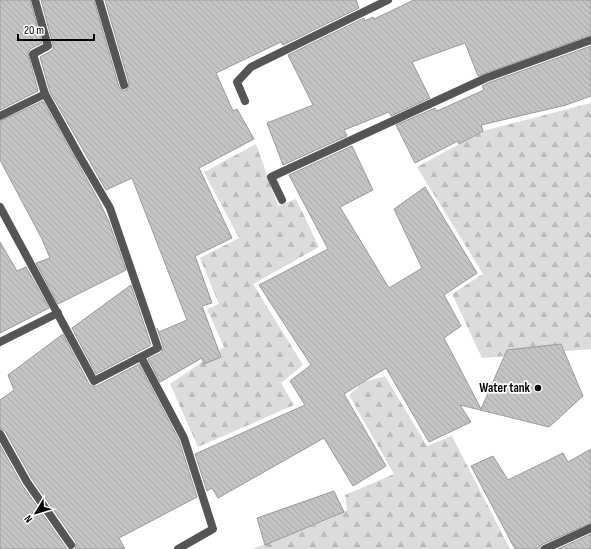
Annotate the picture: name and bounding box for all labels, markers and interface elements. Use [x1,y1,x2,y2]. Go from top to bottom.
scale bar [18,16,94,42]
text: 20 m [24,23,44,38]
place label: Water tank [479,380,531,396]
marker: Water tank [533,383,543,393]
north arrow [16,493,56,533]
text: N [22,512,35,525]

